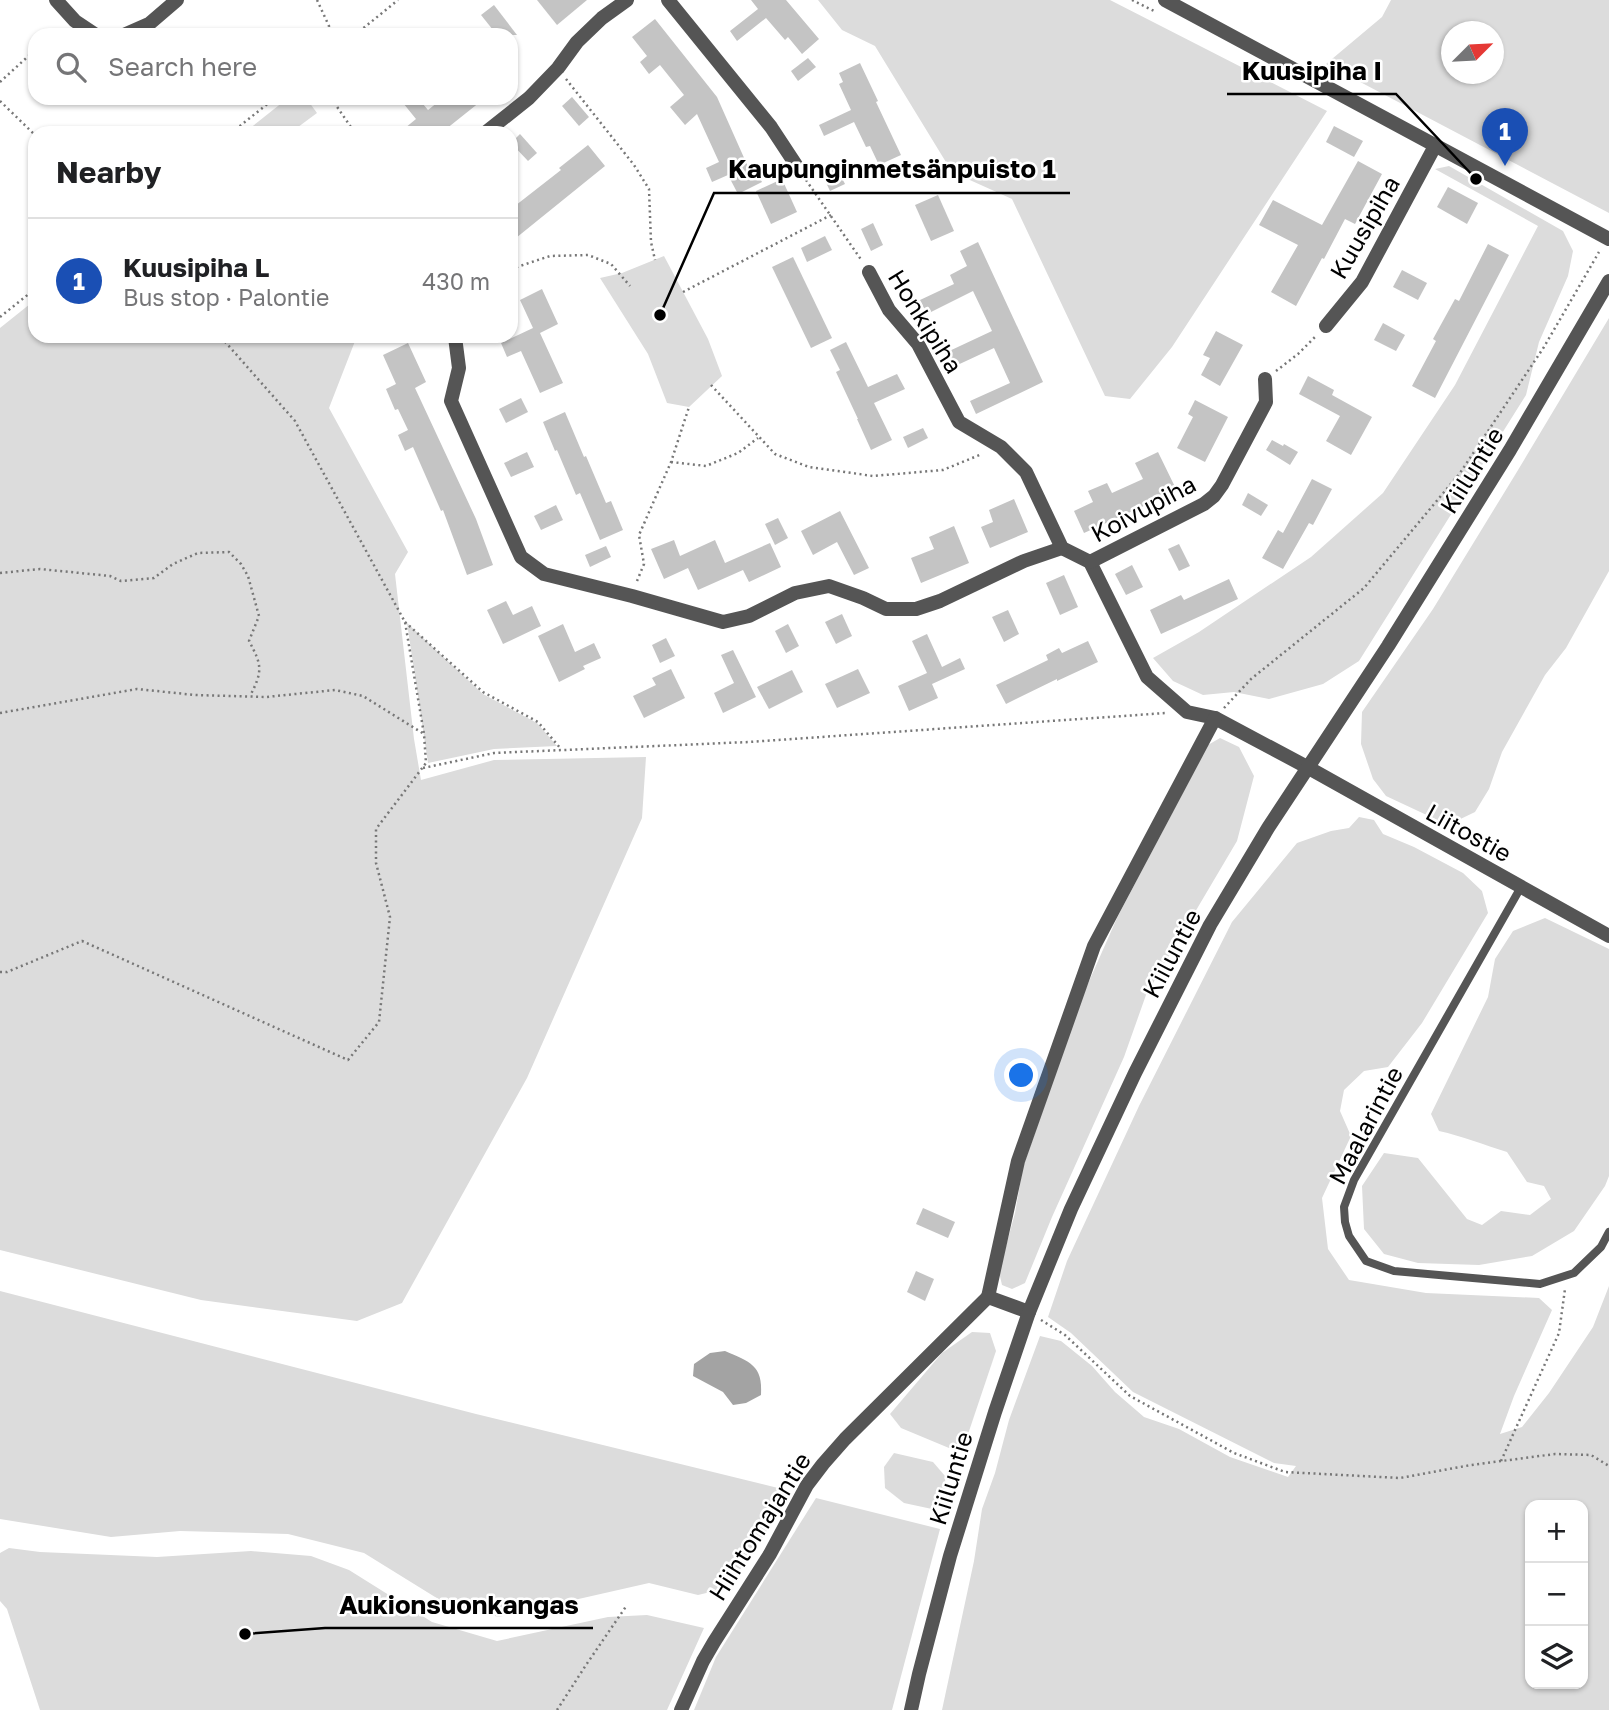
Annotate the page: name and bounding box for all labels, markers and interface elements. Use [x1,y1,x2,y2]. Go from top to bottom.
north arrow [1441,21,1504,84]
search box [28,28,518,105]
callout: Kuusipiha I [1227,47,1396,94]
icon: search [52,48,90,86]
text: Search here [108,51,257,82]
text: Kuusipiha I [1242,55,1382,86]
pin: 1 [1482,108,1528,166]
callout: Kaupunginmetsänpuisto 1 [714,146,1070,193]
text: Kaupunginmetsänpuisto 1 [728,153,1056,184]
text: Nearby [56,154,161,190]
street label: Kuusipiha [1323,170,1405,284]
text: Kuusipiha L [123,252,269,283]
street label: Honkipiha [883,264,969,378]
text: 1 [73,267,85,295]
text: 430 m [422,267,490,295]
text: Bus stop · Palontie [123,283,329,311]
street label: Kiiluntie [1433,422,1509,518]
street label: Koivupiha [1086,468,1200,548]
street label: Liitostie [1421,797,1517,867]
street label: Kiiluntie [1136,904,1206,1002]
your location [1004,1058,1038,1092]
street label: Maalarintie [1322,1061,1408,1189]
street label: Kiiluntie [922,1428,978,1528]
street label: Hiihtomajantie [702,1447,816,1605]
map controls [1525,1500,1588,1689]
button: + [1525,1500,1588,1563]
button: − [1525,1563,1588,1626]
callout: Aukionsuonkangas [325,1581,593,1628]
text: Aukionsuonkangas [339,1589,579,1620]
button: layers [1525,1626,1588,1689]

